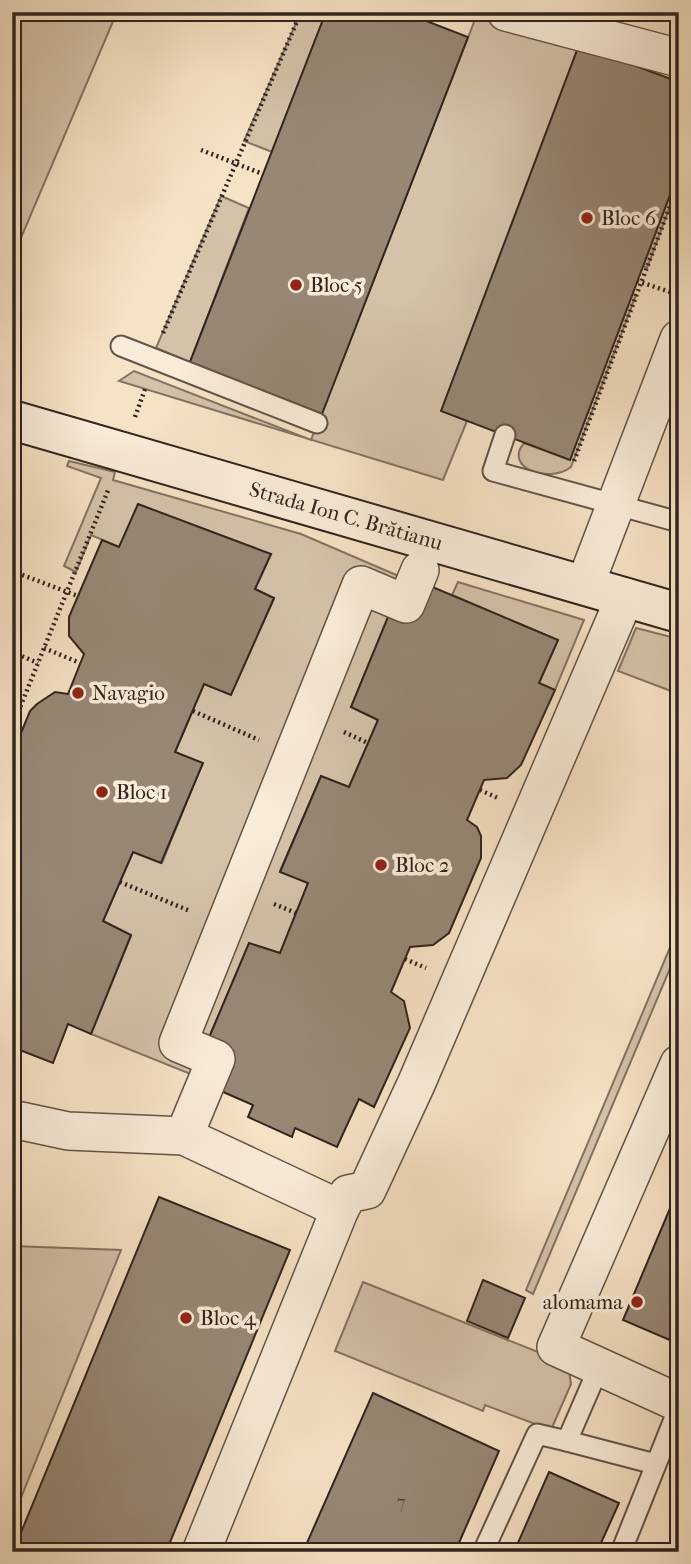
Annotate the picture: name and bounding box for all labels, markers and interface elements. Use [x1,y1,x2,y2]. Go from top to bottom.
place label: Bloc 6 [601,206,657,230]
marker: Bloc 6 [579,210,595,226]
place label: Bloc 5 [310,273,363,297]
marker: Bloc 5 [288,277,304,293]
street label: Strada Ion C. Brătianu [247,477,445,555]
place label: Navagio [92,681,165,705]
marker: Navagio [70,685,86,701]
place label: Bloc 1 [116,780,167,804]
marker: Bloc 1 [94,784,110,800]
place label: Bloc 2 [395,853,450,877]
marker: Bloc 2 [373,857,389,873]
place label: alomama [543,1290,623,1314]
marker: alomama [629,1294,645,1310]
place label: Bloc 4 [200,1306,257,1330]
marker: Bloc 4 [178,1310,194,1326]
house number: 7 [397,1492,406,1513]

